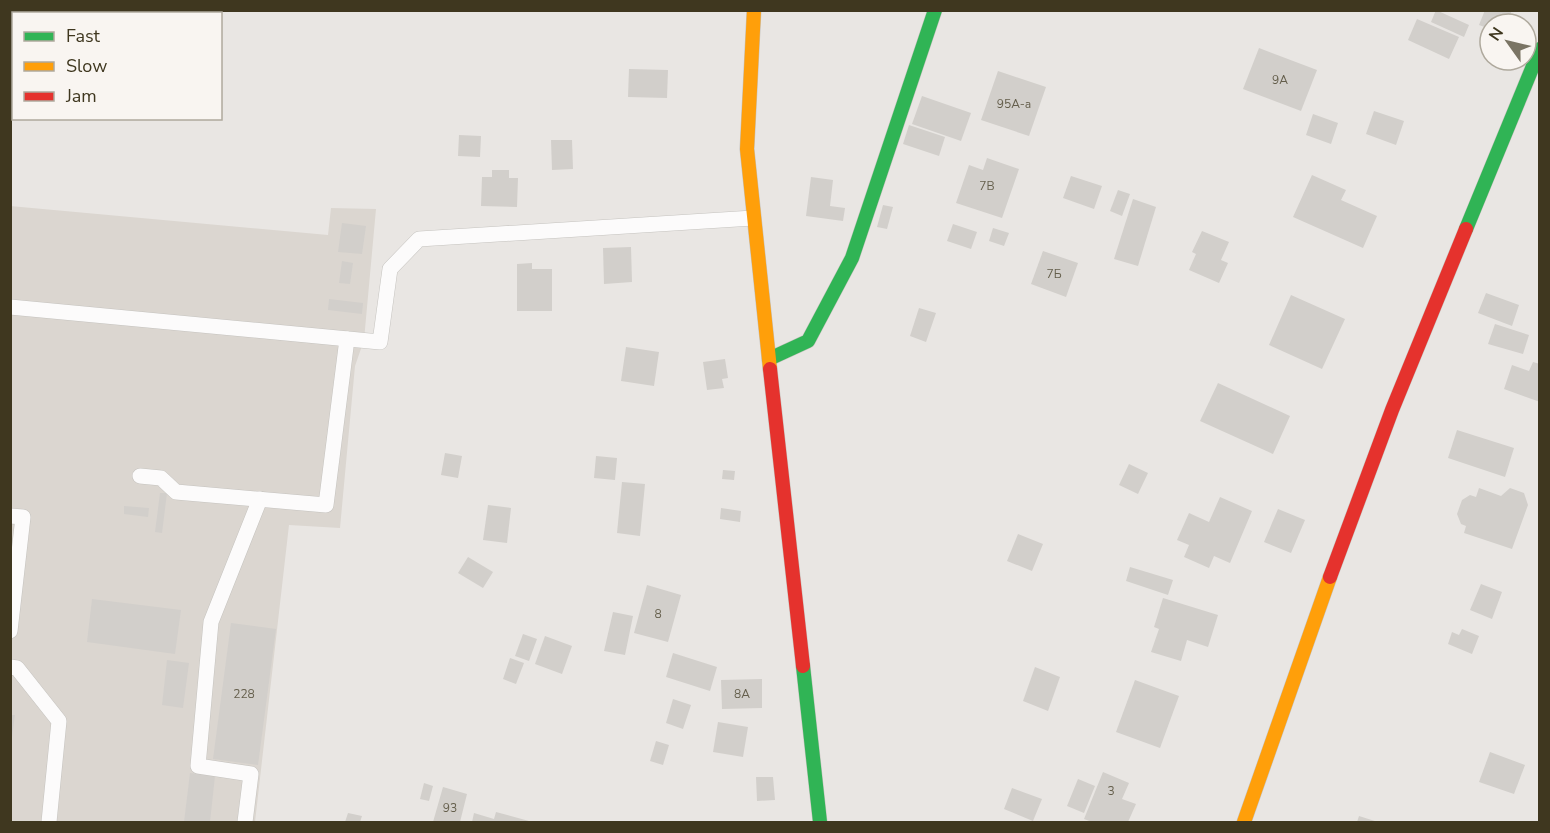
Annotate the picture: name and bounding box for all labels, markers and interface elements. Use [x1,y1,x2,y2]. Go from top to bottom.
legend [12,12,222,120]
north arrow [1478,12,1538,72]
text: N [1484,23,1509,45]
text: Fast [66,24,101,48]
text: Slow [66,54,107,78]
house number: 9А [1272,72,1288,88]
text: Jam [65,84,97,108]
house number: 95А-а [997,96,1031,112]
house number: 7В [979,178,995,194]
house number: 7Б [1046,266,1062,282]
house number: 8 [654,606,662,622]
house number: 228 [233,686,255,702]
house number: 8А [734,686,750,702]
house number: 3 [1107,783,1115,799]
house number: 93 [443,800,457,816]

